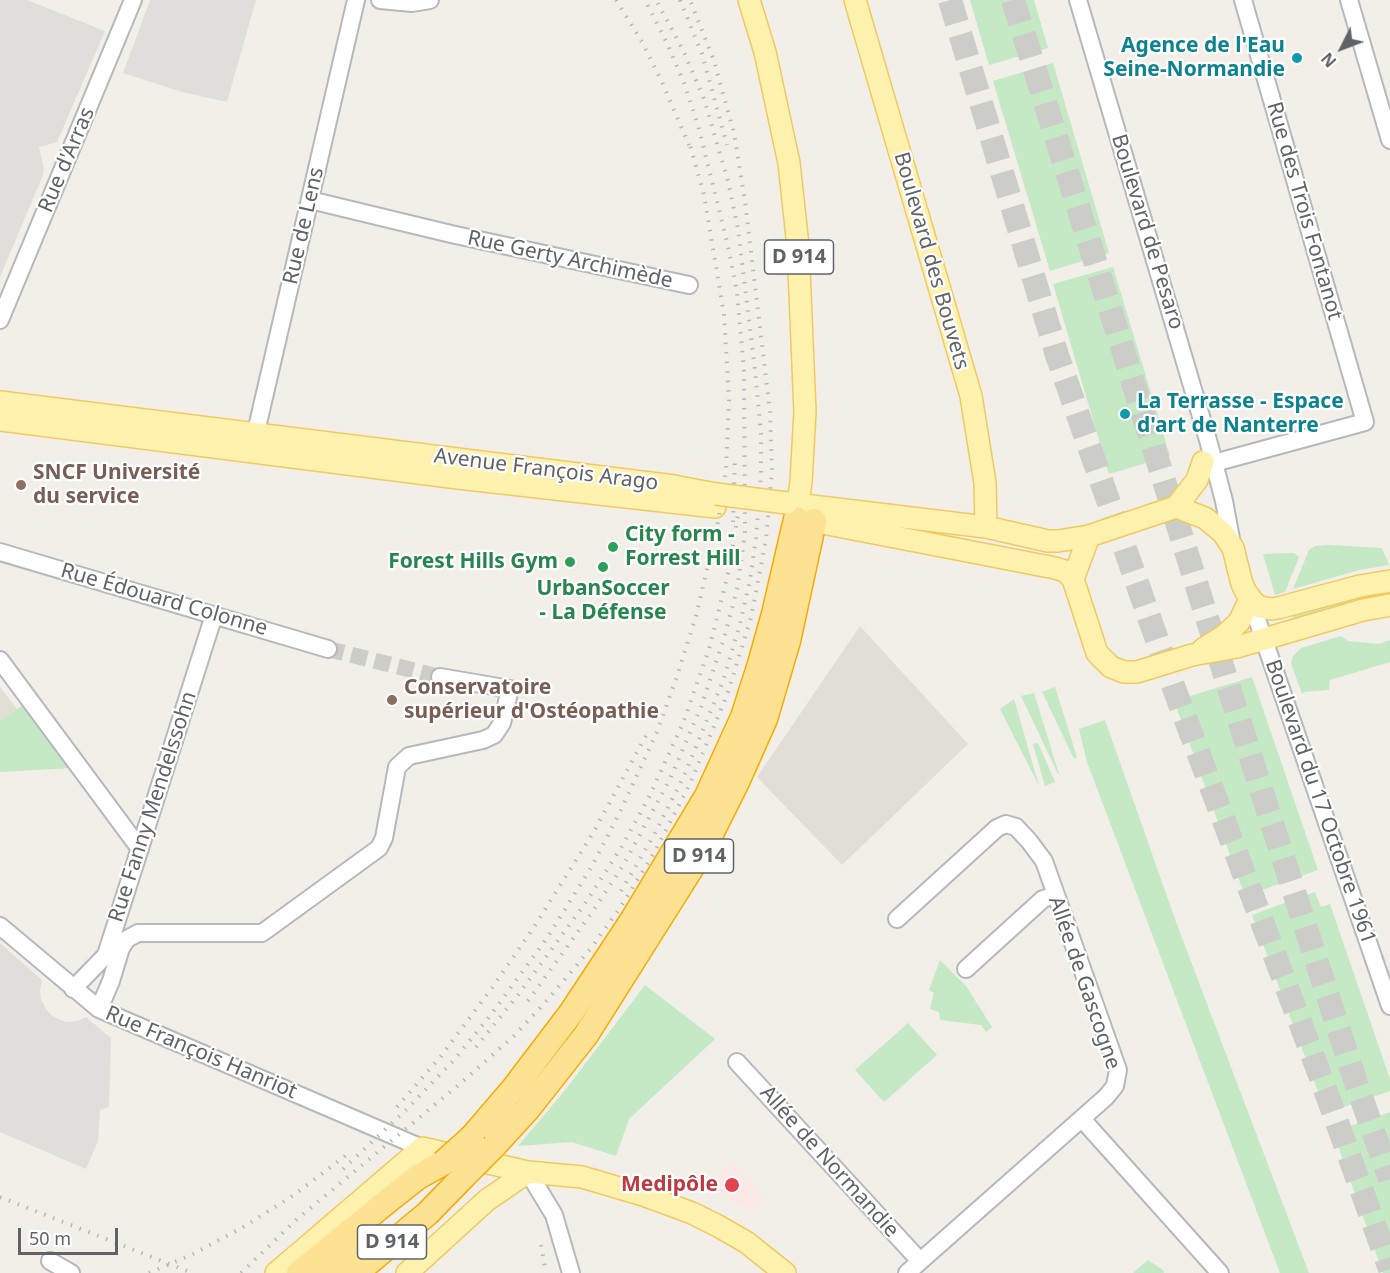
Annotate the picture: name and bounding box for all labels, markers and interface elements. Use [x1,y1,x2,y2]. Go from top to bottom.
north arrow [1312,18,1372,78]
place label: Agence de l'Eau Seine-Normandie [1103,33,1285,83]
text: N [1316,48,1341,72]
marker: Agence de l'Eau Seine-Normandie [1290,51,1304,65]
street label: Rue des Trois Fontanot [1261,99,1347,323]
street label: Rue d'Arras [34,104,100,216]
street label: Boulevard de Pesaro [1105,131,1189,333]
street label: Boulevard des Bouvets [888,149,974,373]
street label: Rue de Lens [278,165,330,287]
street label: Rue Gerty Archimède [465,226,675,294]
road number: D 914 [764,240,834,274]
place label: La Terrasse - Espace d'art de Nanterre [1137,389,1344,439]
marker: La Terrasse - Espace d'art de Nanterre [1118,407,1132,421]
street label: Avenue François Arago [432,444,660,496]
place label: SNCF Université du service [33,460,200,510]
marker: SNCF Université du service [14,478,28,492]
place label: City form - Forrest Hill [625,522,741,572]
marker: City form - Forrest Hill [606,540,620,554]
place label: Forest Hills Gym [388,549,558,575]
marker: Forest Hills Gym [563,555,577,569]
street label: Rue Édouard Colonne [58,558,270,642]
marker: UrbanSoccer - La Défense [596,560,610,574]
place label: UrbanSoccer - La Défense [536,576,670,626]
street label: Boulevard du 17 Octobre 1961 [1259,656,1381,948]
place label: Conservatoire supérieur d'Ostéopathie [404,675,659,725]
street label: Rue Fanny Mendelssohn [104,689,202,925]
marker: Conservatoire supérieur d'Ostéopathie [385,693,399,707]
road number: D 914 [664,839,734,873]
street label: Allée de Gascogne [1043,893,1125,1073]
street label: Rue François Hanriot [101,1001,301,1105]
street label: Allée de Normandie [754,1081,904,1243]
place label: Medipôle [621,1172,718,1198]
marker: Medipôle [723,1176,741,1194]
scale bar [21,1216,122,1254]
road number: D 914 [358,1225,426,1259]
text: 50 m [29,1226,71,1250]

